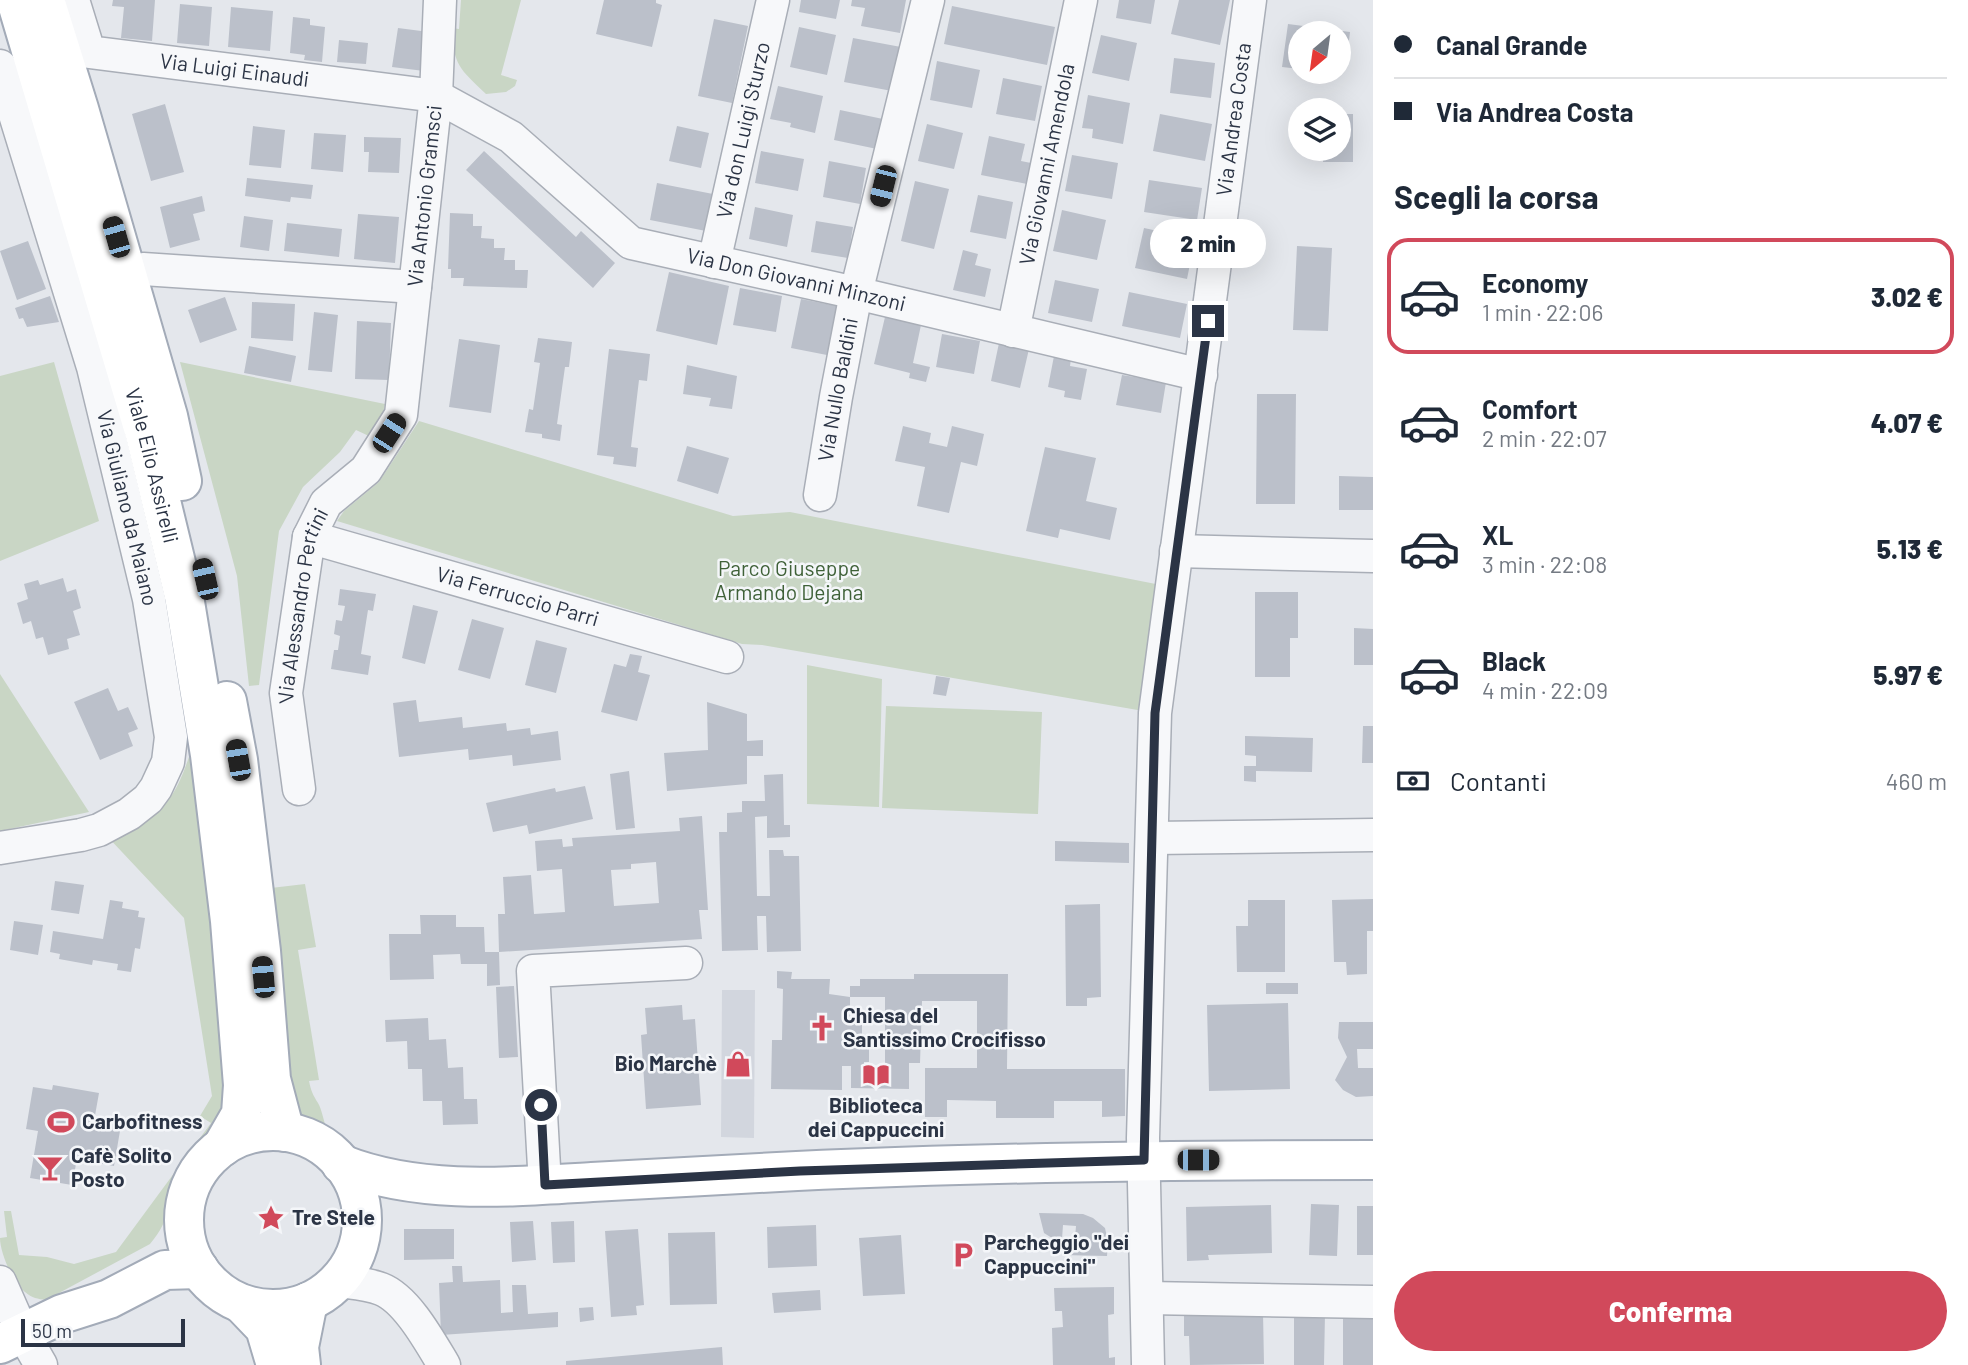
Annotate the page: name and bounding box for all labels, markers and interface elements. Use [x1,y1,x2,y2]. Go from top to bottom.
north arrow [1288,21,1351,84]
map controls [1288,21,1351,161]
text: Canal Grande [1436,29,1587,60]
street label: Via don Luigi Sturzo [710,39,774,221]
street label: Via Andrea Costa [1210,41,1255,197]
street label: Via Luigi Einaudi [159,47,311,91]
street label: Via Giovanni Amendola [1013,61,1079,267]
text: Via Andrea Costa [1436,96,1634,127]
button: layers [1288,98,1351,161]
street label: Via Antonio Gramsci [401,104,446,288]
car [868,163,899,209]
text: Scegli la corsa [1394,177,1599,215]
car [101,214,132,260]
callout: 2 min [1150,219,1266,268]
text: 2 min [1180,229,1236,257]
street label: Via Don Giovanni Minzoni [685,242,909,315]
icon: car [1398,265,1461,328]
text: Economy [1482,267,1588,298]
text: 3.02 € [1871,281,1943,312]
text: 1 min · 22:06 [1482,298,1603,326]
route end [1192,305,1224,337]
street label: Via Nullo Baldini [812,315,862,463]
street label: Viale Elio Assirelli [121,385,185,545]
icon: car [1398,391,1461,454]
text: Comfort [1482,393,1578,424]
street label: Via Giuliano da Maiano [93,407,164,607]
text: 4.07 € [1871,407,1943,438]
car [369,410,410,456]
text: 2 min · 22:07 [1482,424,1607,452]
street label: Via Alessandro Pertini [272,503,333,705]
icon: car [1398,517,1461,580]
text: XL [1482,519,1513,550]
text: 5.13 € [1877,533,1943,564]
text: 3 min · 22:08 [1482,550,1607,578]
park label: Parco Giuseppe Armando Dejana [715,555,863,604]
car [191,556,220,602]
street label: Via Ferruccio Parri [434,560,602,631]
icon: car [1398,643,1461,706]
text: Black [1482,645,1546,676]
text: 5.97 € [1873,659,1943,690]
text: 4 min · 22:09 [1482,676,1608,704]
car [225,737,252,783]
icon: cash [1394,762,1432,800]
text: Contanti [1450,765,1547,796]
text: 460 m [1886,767,1947,795]
car [251,955,276,999]
place label: Chiesa del Santissimo Crocifisso [843,1002,1046,1051]
church icon: Chiesa del Santissimo Crocifisso [807,1013,837,1043]
shop icon: Bio Marchè [723,1049,753,1079]
place label: Bio Marchè [615,1050,717,1075]
library icon: Biblioteca dei Cappuccini [861,1060,891,1090]
route start [525,1089,557,1121]
place label: Biblioteca dei Cappuccini [808,1092,944,1141]
sports icon: Carbofitness [46,1107,76,1137]
place label: Carbofitness [82,1108,202,1133]
place label: Cafè Solito Posto [71,1142,172,1191]
car [1178,1150,1220,1171]
bar icon: Cafè Solito Posto [35,1153,65,1183]
place icon: Tre Stele [256,1203,286,1233]
place label: Tre Stele [292,1204,375,1229]
place label: Parcheggio "dei Cappuccini" [984,1229,1129,1278]
parking icon: Parcheggio "dei Cappuccini" [948,1240,978,1270]
button: Conferma [1394,1271,1947,1351]
scale bar [21,1316,186,1348]
text: 50 m [32,1319,72,1342]

